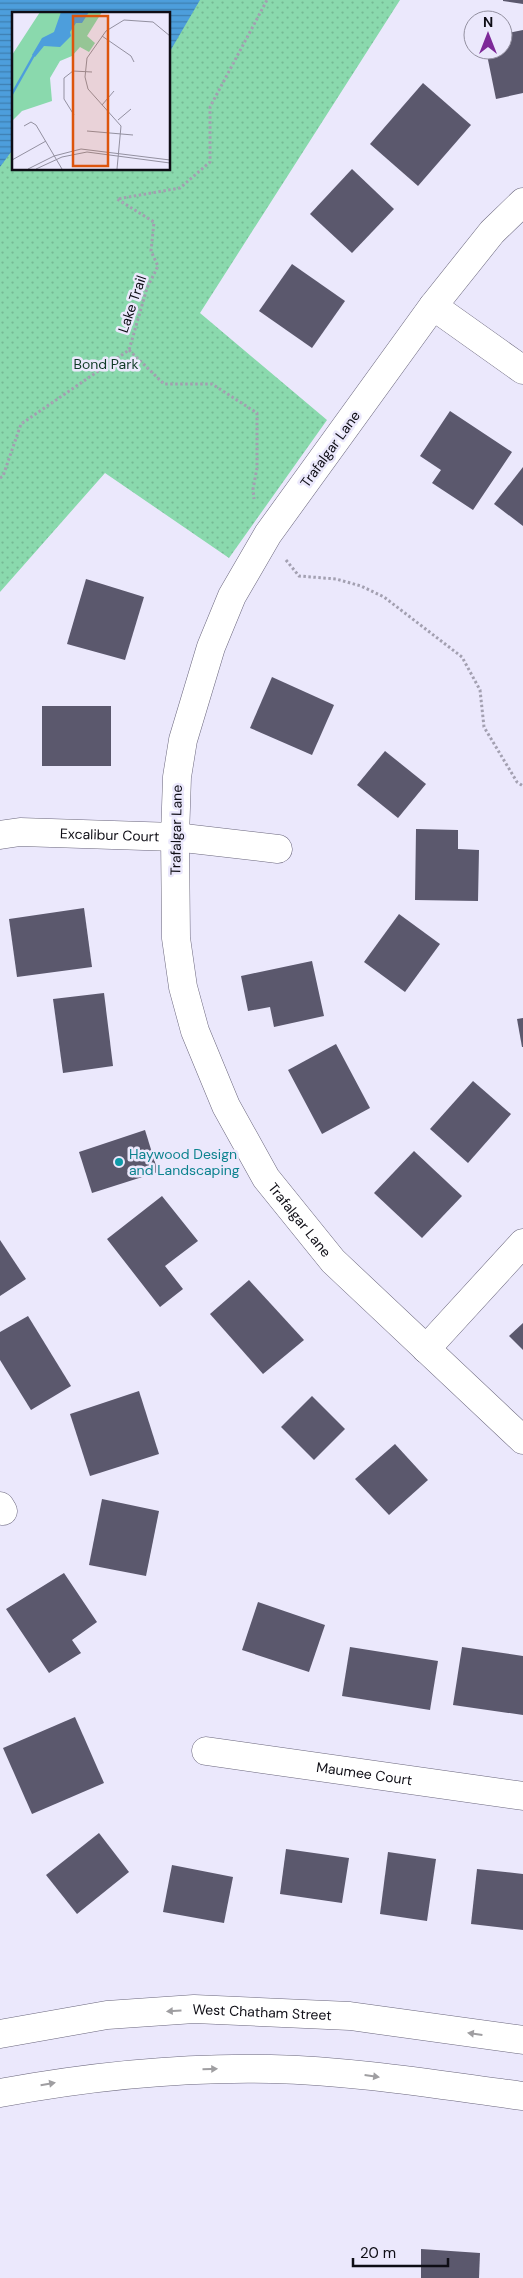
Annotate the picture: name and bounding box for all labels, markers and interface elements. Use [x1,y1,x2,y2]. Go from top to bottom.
north arrow [463,10,513,60]
inset map [12,12,170,170]
text: N [483,13,493,31]
street label: Lake Trail [114,273,150,335]
park label: Bond Park [74,355,138,373]
street label: Trafalgar Lane [296,407,364,491]
street label: Trafalgar Lane [166,785,186,875]
street label: Excalibur Court [60,824,160,845]
place label: Haywood Design and Landscaping [129,1145,240,1179]
marker: Haywood Design and Landscaping [113,1156,125,1168]
street label: Trafalgar Lane [264,1179,335,1261]
street label: Maumee Court [315,1758,414,1789]
street label: West Chatham Street [192,2000,332,2024]
one-way arrow [165,2007,181,2015]
one-way arrow [466,2029,482,2037]
one-way arrow [202,2065,218,2073]
one-way arrow [364,2072,380,2080]
one-way arrow [40,2080,56,2088]
scale bar [353,2236,448,2268]
text: 20 m [360,2243,396,2263]

